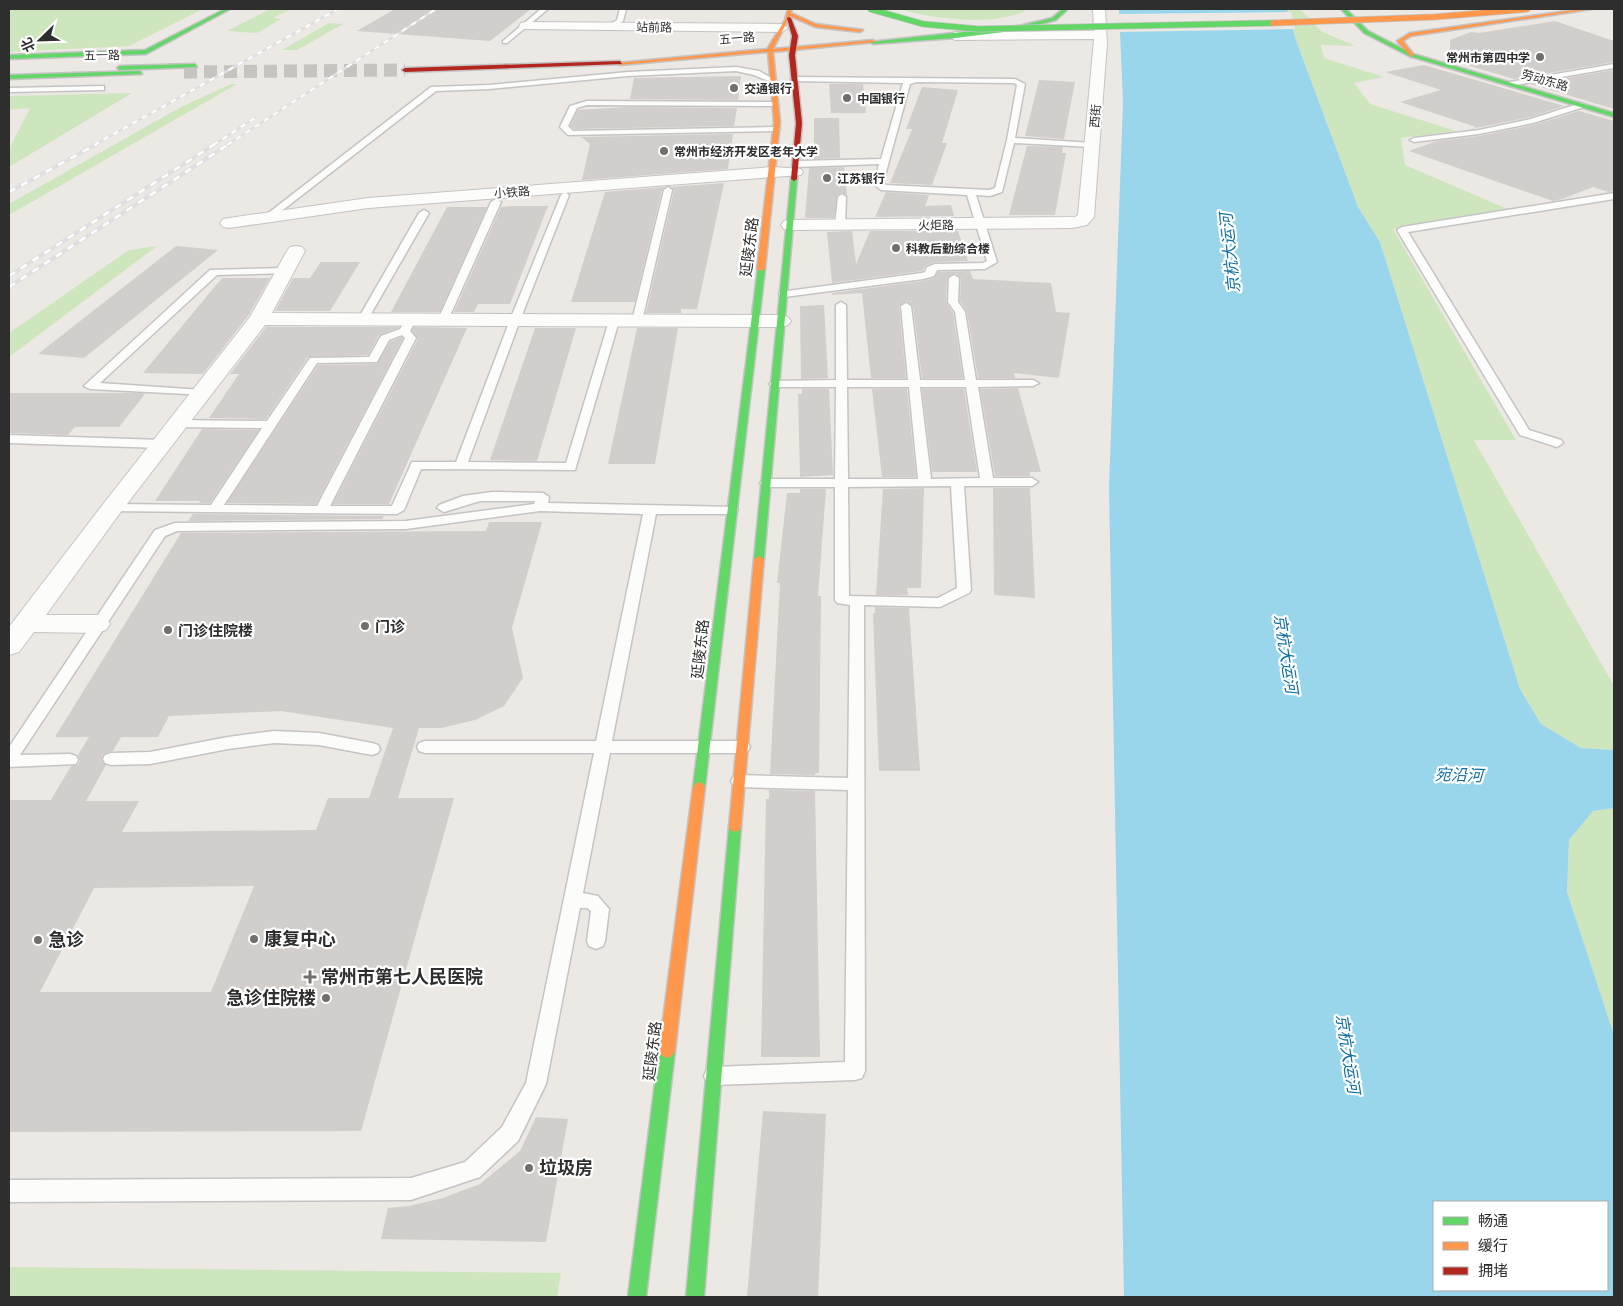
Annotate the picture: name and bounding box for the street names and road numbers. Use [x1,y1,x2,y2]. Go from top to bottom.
street label: 站前路 [636,19,672,35]
street label: 五一路 [718,29,756,47]
street label: 五一路 [84,47,120,63]
street label: 劳动东路 [1520,66,1570,94]
street label: 西街 [1086,103,1104,129]
street label: 小铁路 [494,183,530,201]
street label: 延陵东路 [736,216,762,278]
street label: 火炬路 [918,217,954,233]
street label: 延陵东路 [687,618,713,680]
street label: 延陵东路 [639,1020,665,1082]

